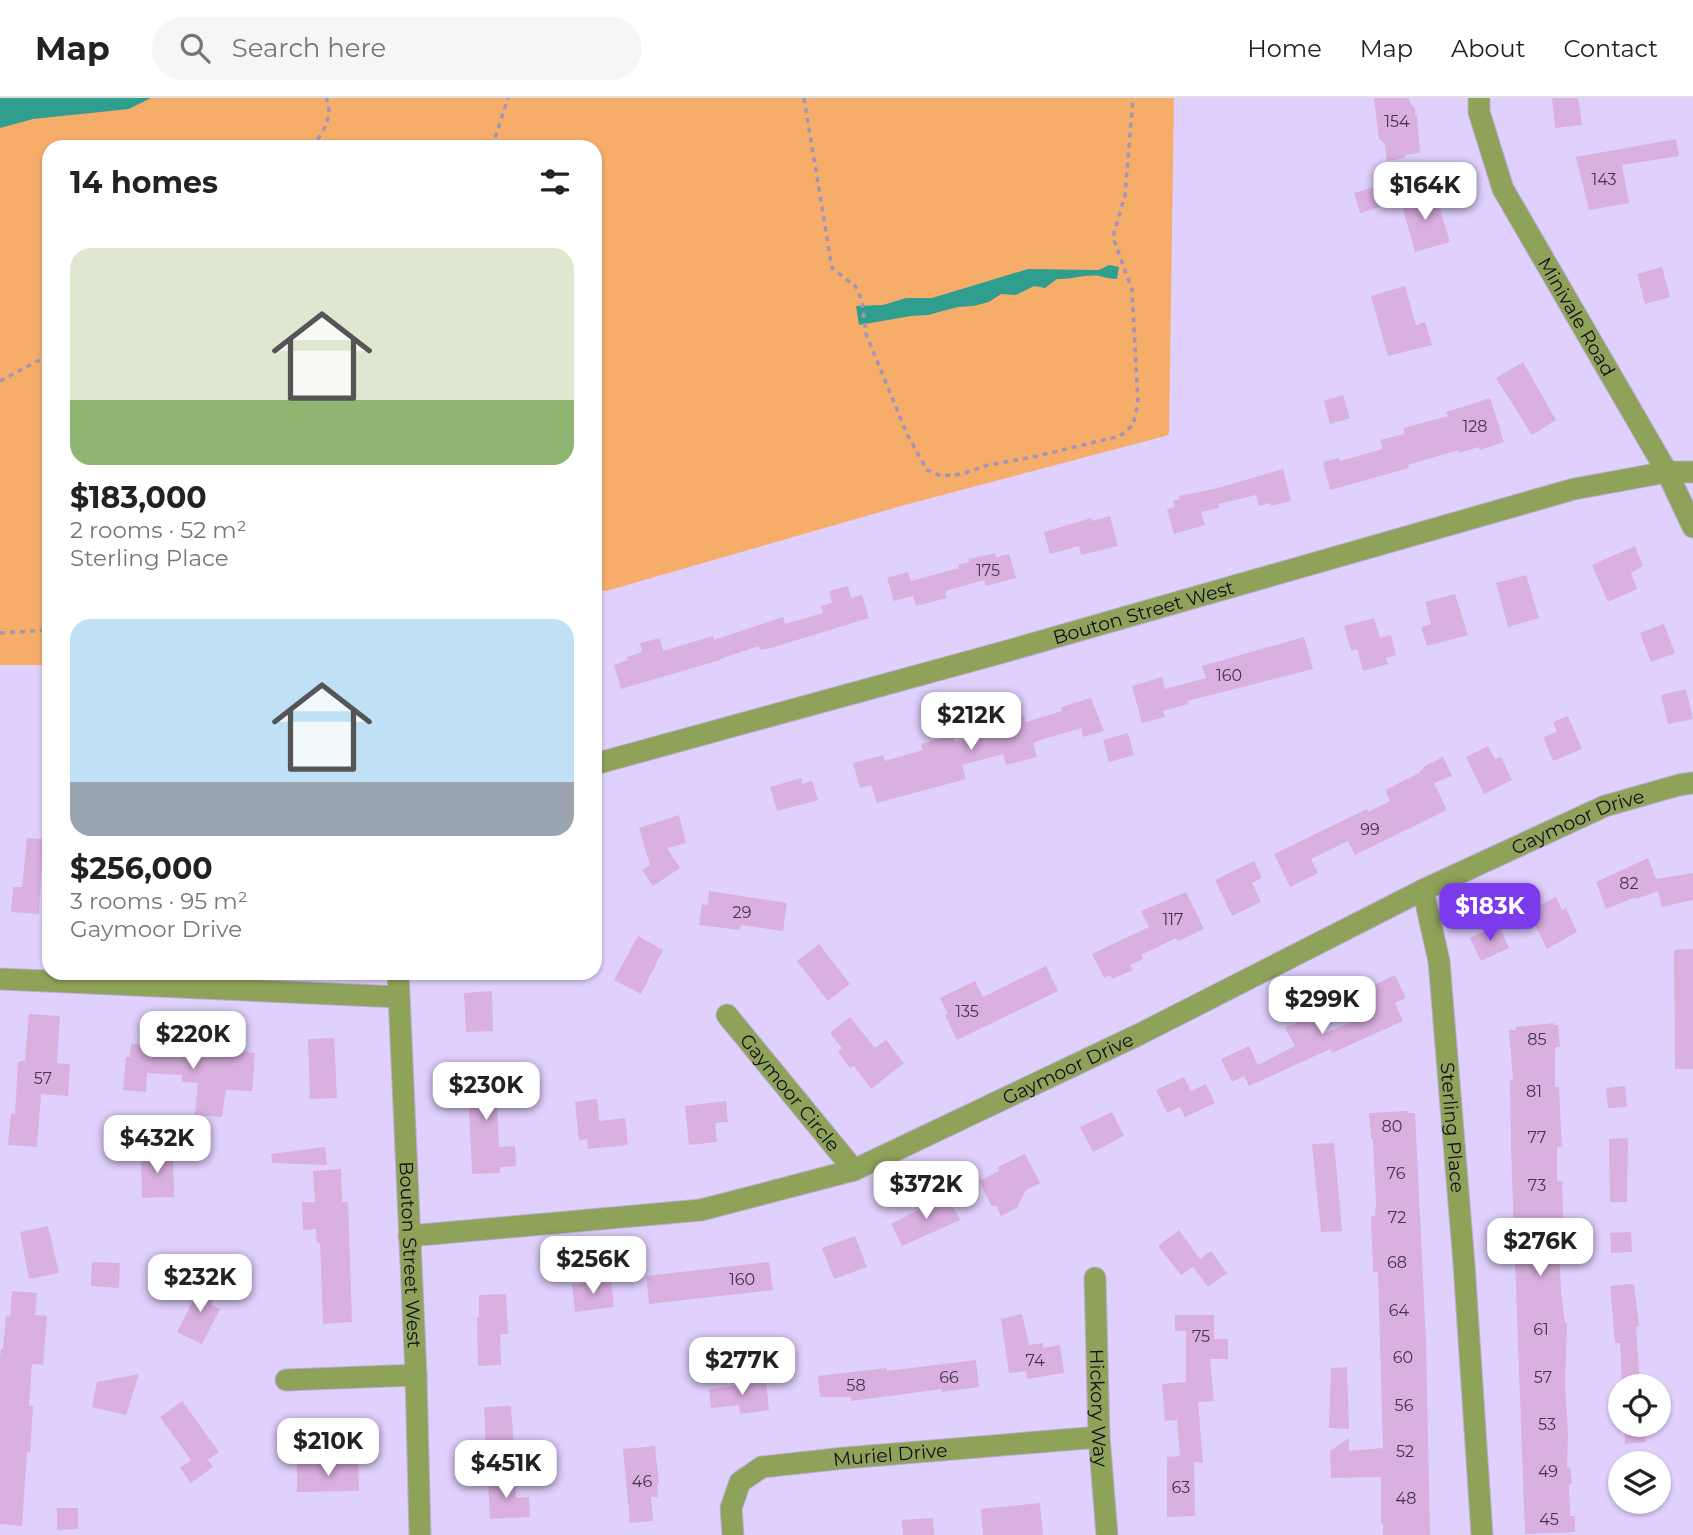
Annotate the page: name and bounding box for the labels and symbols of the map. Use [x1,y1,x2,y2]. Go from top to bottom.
house number: 154 [1384,112,1410,131]
pin: $164K [1376,162,1474,222]
house number: 143 [1591,170,1617,189]
street label: Minivale Road [1533,253,1620,380]
house number: 128 [1462,417,1488,436]
house number: 175 [976,561,1000,580]
street label: Bouton Street West [1050,576,1237,649]
house number: 160 [1216,666,1242,685]
pin: $212K [922,692,1020,752]
street label: Gaymoor Drive [1508,784,1647,860]
house number: 99 [1360,820,1380,839]
house number: 82 [1619,874,1639,893]
pin: $183K [1441,884,1539,943]
house number: 29 [733,903,751,922]
house number: 117 [1163,910,1183,929]
pin: $299K [1273,976,1371,1036]
house number: 135 [955,1002,979,1021]
pin: $220K [144,1012,242,1071]
street label: Gaymoor Drive [999,1028,1137,1110]
street label: Gaymoor Circle [735,1029,845,1156]
house number: 85 [1527,1030,1547,1049]
street label: Sterling Place [1435,1061,1469,1194]
pin: $230K [437,1062,535,1122]
house number: 57 [34,1069,52,1088]
house number: 81 [1526,1082,1542,1101]
pin: $432K [108,1116,206,1175]
house number: 80 [1382,1117,1402,1136]
house number: 77 [1528,1128,1546,1147]
street label: Bouton Street West [394,1161,426,1349]
pin: $372K [877,1162,975,1221]
house number: 76 [1387,1164,1406,1183]
house number: 73 [1528,1176,1546,1195]
house number: 72 [1388,1208,1406,1227]
pin: $276K [1491,1218,1589,1278]
pin: $256K [544,1236,642,1296]
house number: 68 [1387,1253,1407,1272]
pin: $232K [151,1254,249,1314]
house number: 160 [729,1270,755,1289]
house number: 64 [1389,1301,1410,1320]
house number: 61 [1533,1320,1549,1339]
house number: 75 [1192,1327,1210,1346]
pin: $277K [693,1338,791,1397]
house number: 60 [1393,1348,1413,1367]
street label: Hickory Way [1085,1349,1112,1469]
house number: 74 [1026,1351,1045,1370]
house number: 66 [939,1368,959,1387]
house number: 57 [1534,1368,1552,1387]
house number: 58 [846,1376,866,1395]
house number: 56 [1395,1396,1414,1415]
house number: 53 [1538,1415,1556,1434]
pin: $210K [279,1418,377,1478]
street label: Muriel Drive [832,1439,948,1471]
pin: $451K [457,1440,555,1500]
house number: 52 [1396,1442,1414,1461]
house number: 49 [1538,1462,1558,1481]
house number: 46 [632,1472,652,1491]
house number: 63 [1172,1478,1190,1497]
house number: 48 [1396,1489,1416,1508]
house number: 45 [1539,1510,1559,1529]

